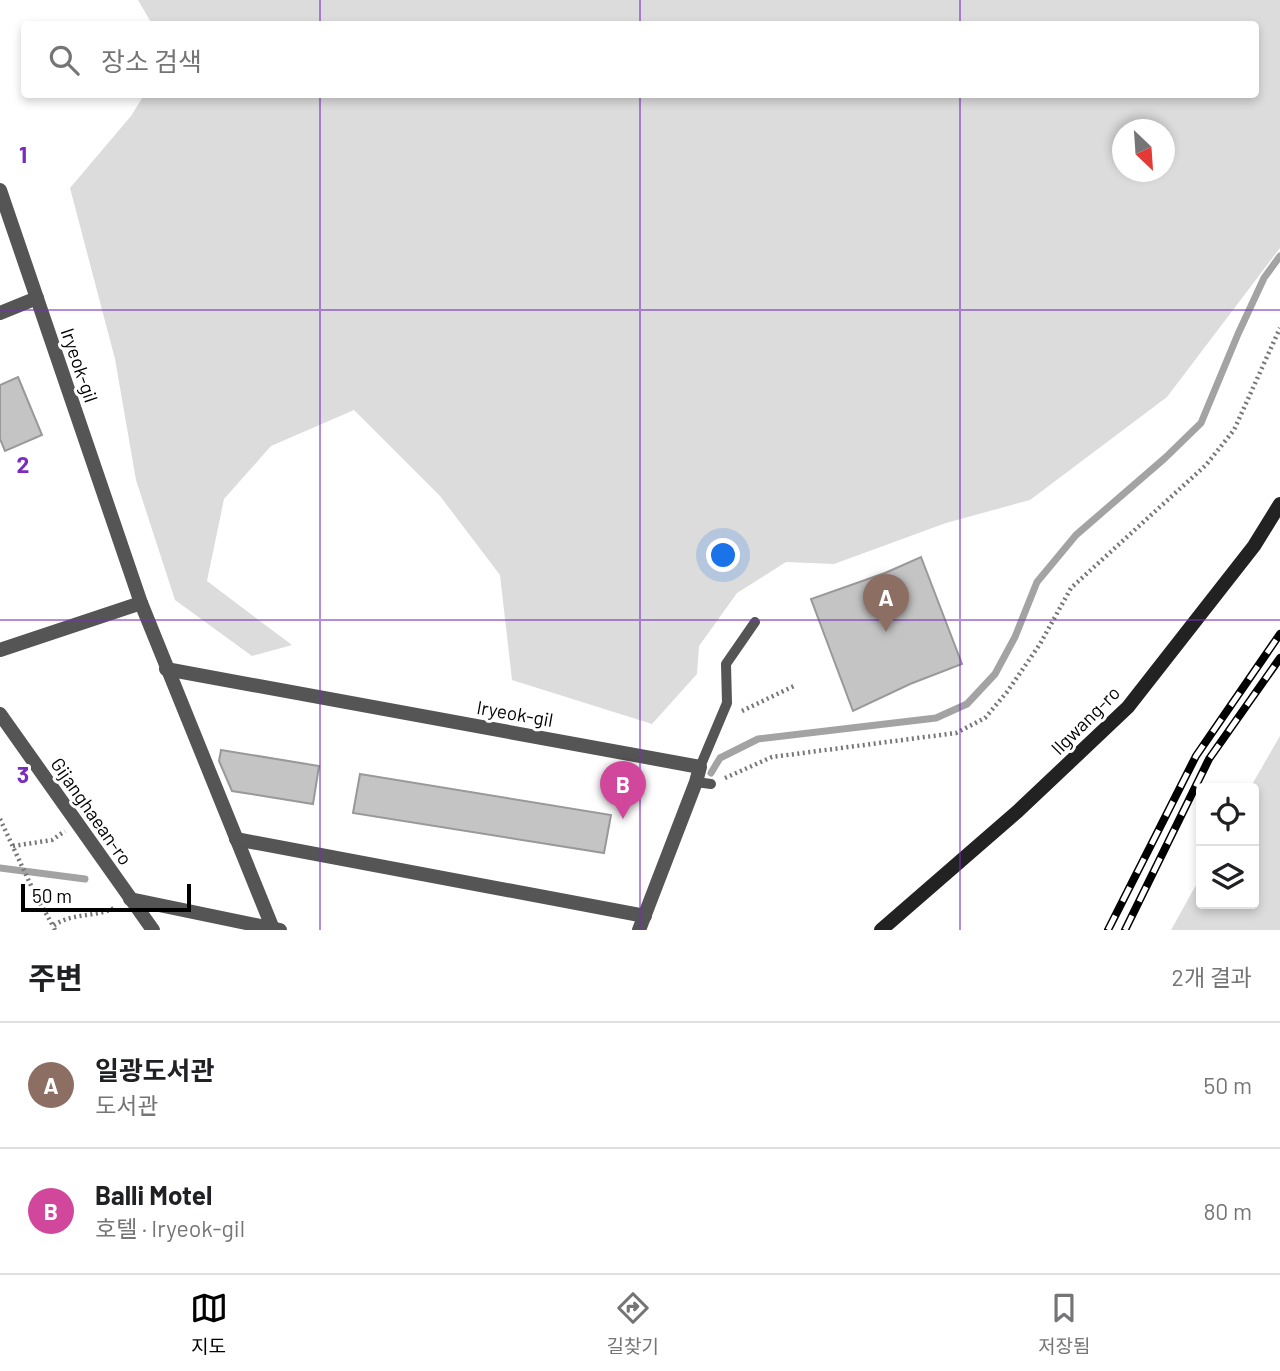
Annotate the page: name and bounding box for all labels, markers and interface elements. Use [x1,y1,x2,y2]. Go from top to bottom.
search box [21,21,1259,98]
icon: search [45,41,83,79]
text: 장소 검색 [101,45,202,76]
north arrow [1112,119,1175,182]
text: 1 [19,140,27,168]
street label: Iryeok-gil [57,325,103,405]
text: 2 [17,450,29,478]
your location [706,538,740,572]
pin: A [863,574,909,632]
street label: Ilgwang-ro [1046,681,1124,759]
street label: Iryeok-gil [475,695,555,731]
street label: Gijanghaean-ro [47,753,137,869]
text: 3 [17,760,29,788]
pin: B [600,761,646,819]
map controls [1196,783,1259,909]
button: locate [1196,783,1259,846]
button: layers [1196,846,1259,909]
scale bar [21,881,191,913]
text: 50 m [32,884,72,907]
text: 주변 [28,959,83,995]
text: 2개 결과 [1172,963,1252,991]
text: 일광도서관 [95,1054,215,1085]
text: A [43,1071,59,1099]
text: 50 m [1204,1071,1252,1099]
text: 도서관 [95,1091,158,1119]
text: Balli Motel [95,1179,212,1210]
text: B [44,1197,58,1225]
text: 80 m [1203,1197,1252,1225]
text: 호텔 · Iryeok-gil [95,1214,245,1242]
tab: 지도 [190,1289,228,1358]
tab: 길찾기 [607,1289,659,1358]
tab: 저장됨 [1038,1289,1090,1358]

